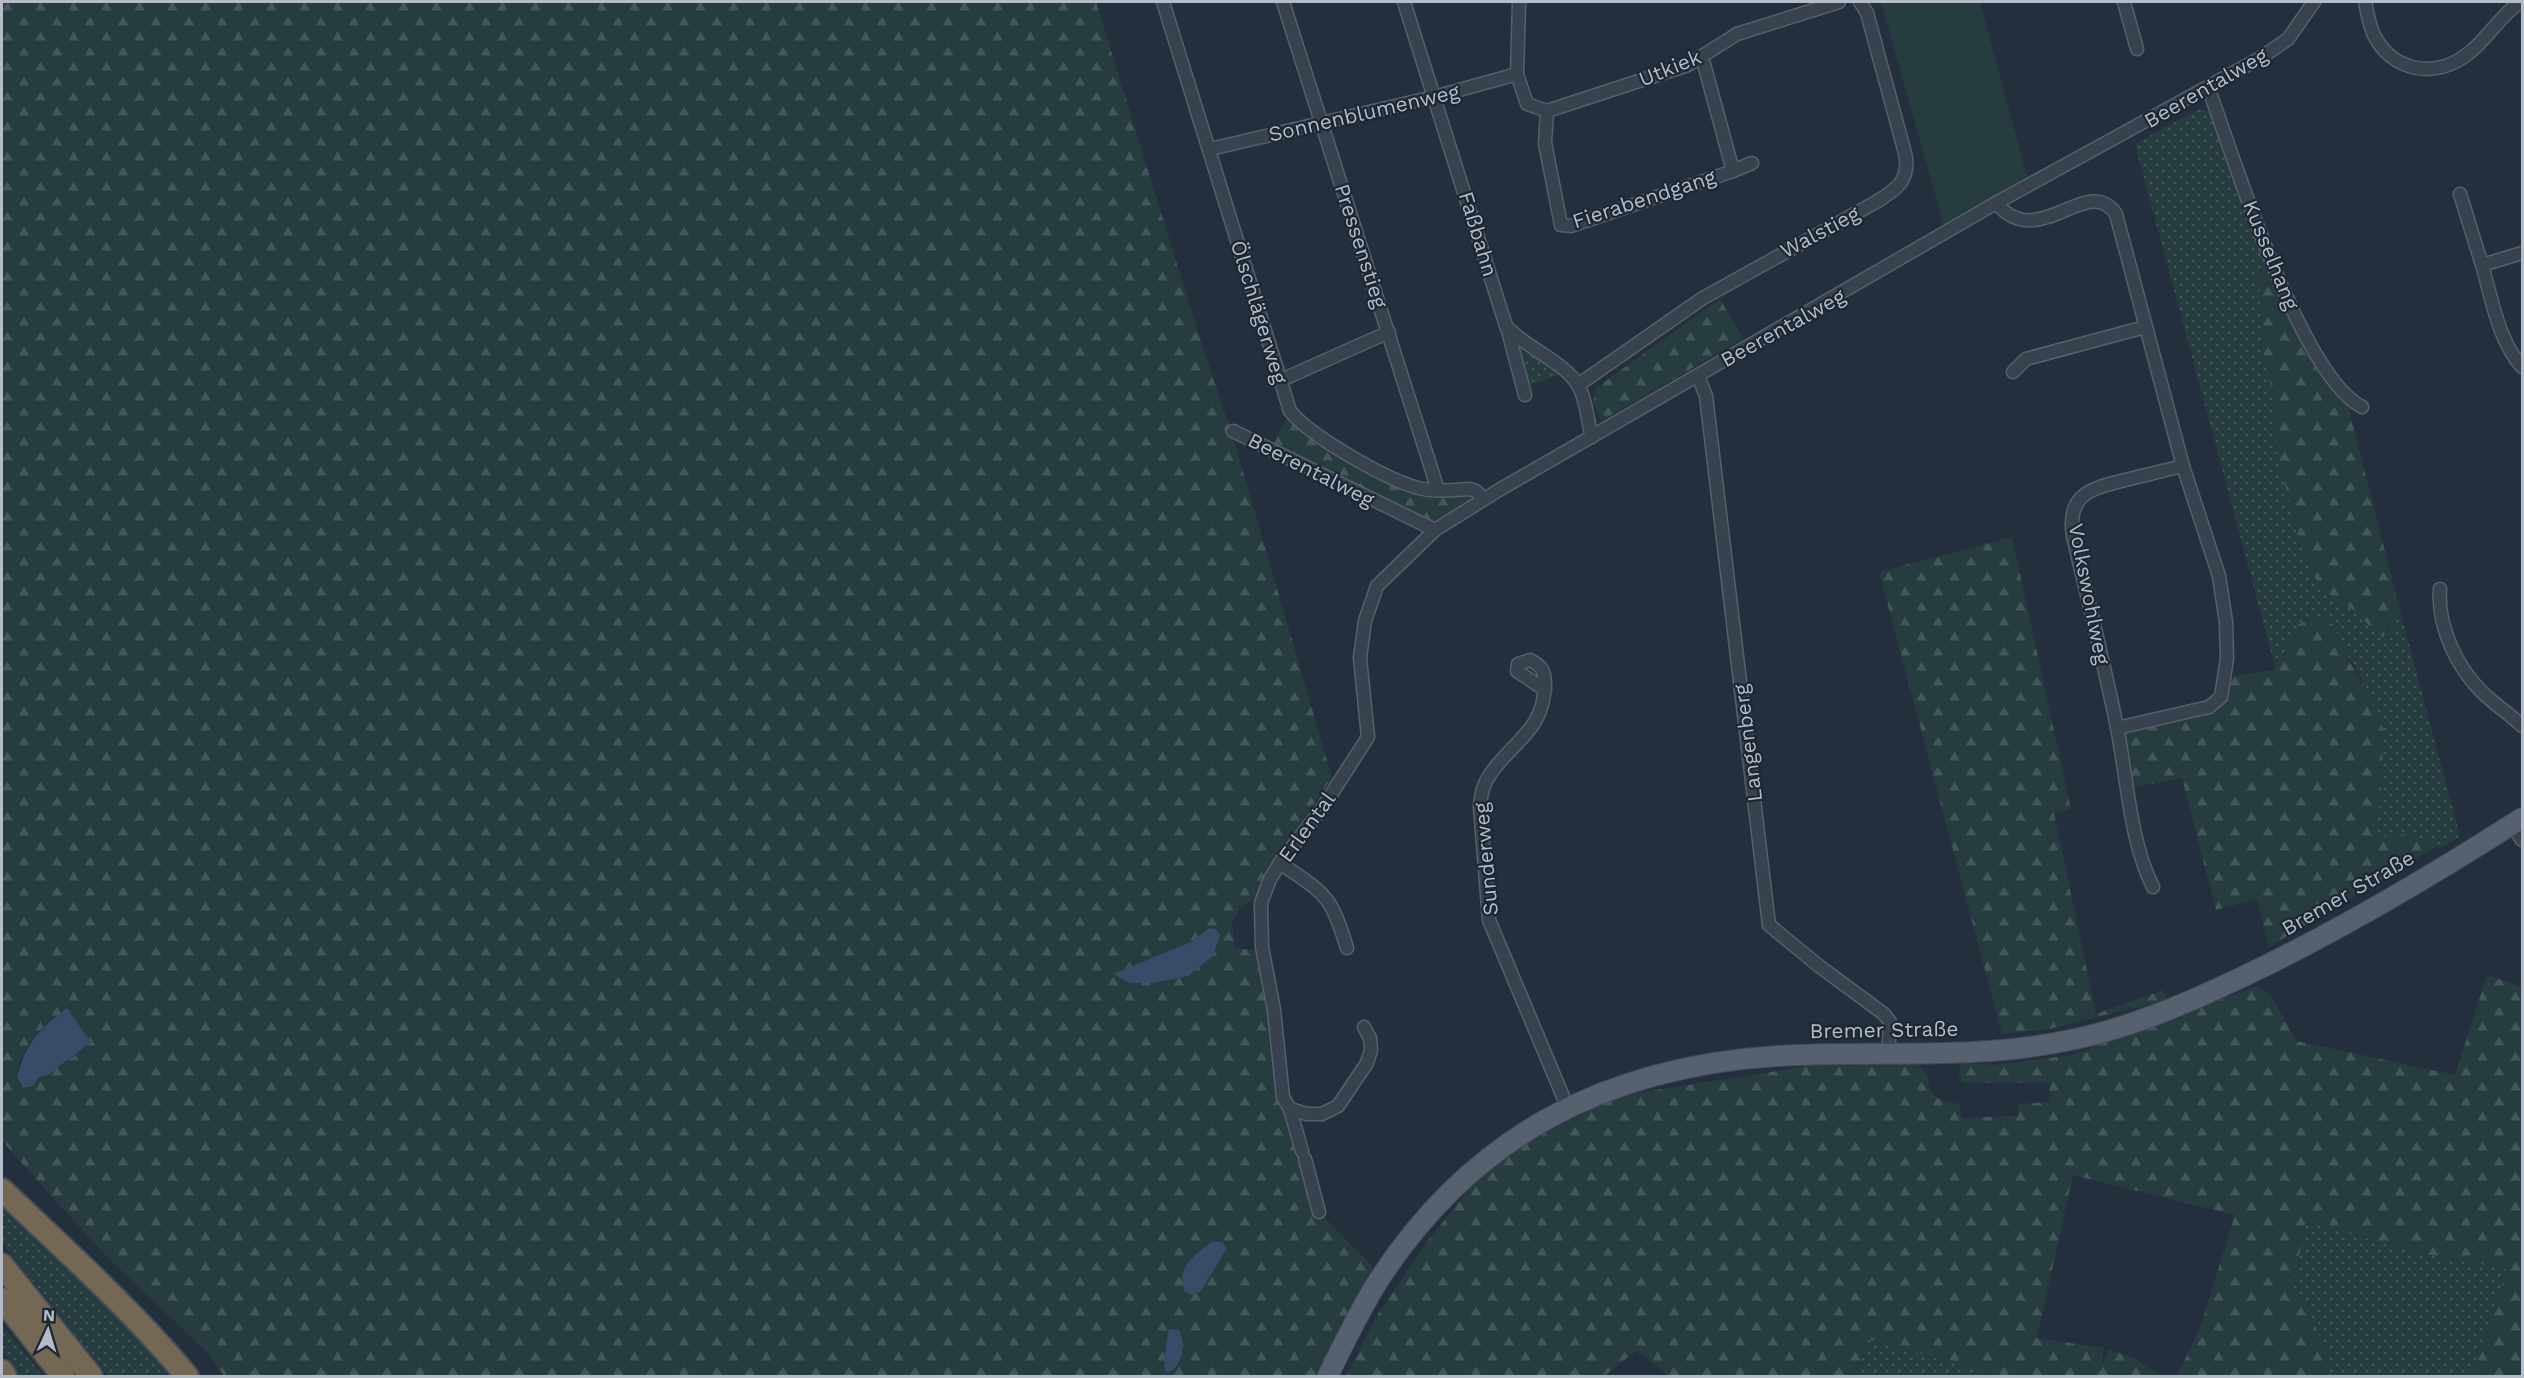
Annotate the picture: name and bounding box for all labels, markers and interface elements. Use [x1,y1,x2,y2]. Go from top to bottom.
street label: Beerentalweg [2140,42,2273,133]
street label: Utkiek [1635,44,1705,91]
street label: Sonnenblumenweg [1266,78,1463,147]
street label: Fierabendgang [1569,163,1720,233]
street label: Pressenstieg [1330,181,1394,312]
street label: Faßbahn [1454,188,1503,279]
street label: Kusselhang [2238,196,2305,314]
street label: Walstieg [1776,200,1864,263]
street label: Ölschlägerweg [1226,237,1293,387]
street label: Beerentalweg [1716,283,1850,372]
street label: Beerentalweg [1244,427,1379,512]
street label: Volkswohlweg [2064,521,2116,667]
street label: Langenberg [1728,682,1767,803]
street label: Erlental [1273,786,1341,867]
street label: Sunderweg [1468,801,1503,917]
street label: Bremer Straße [2277,845,2418,941]
street label: Bremer Straße [1809,1016,1959,1043]
north arrow [18,1300,78,1360]
text: N [42,1306,56,1325]

